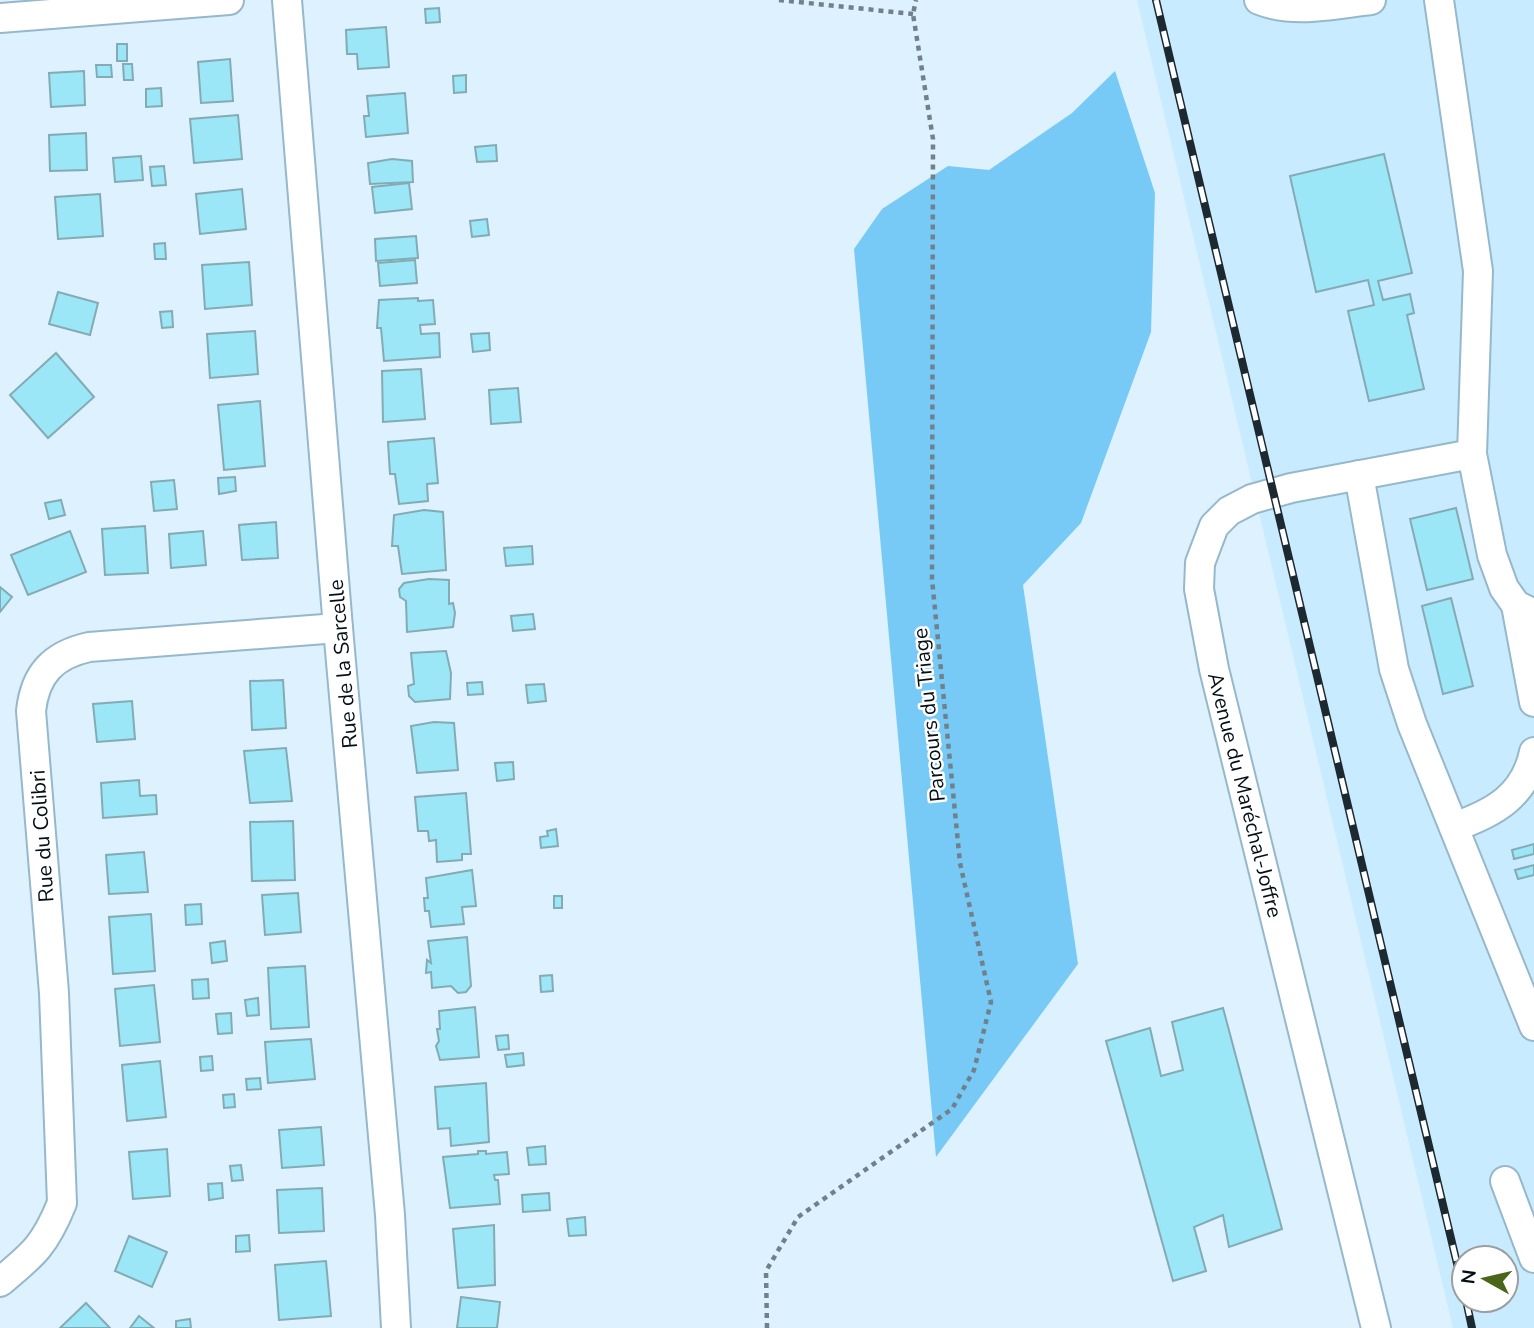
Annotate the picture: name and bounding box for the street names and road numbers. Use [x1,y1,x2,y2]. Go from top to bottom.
street label: Rue de la Sarcelle [322,578,364,750]
street label: Parcours du Triage [906,627,952,803]
street label: Avenue du Maréchal-Joffre [1201,669,1289,921]
street label: Rue du Colibri [23,769,61,903]

